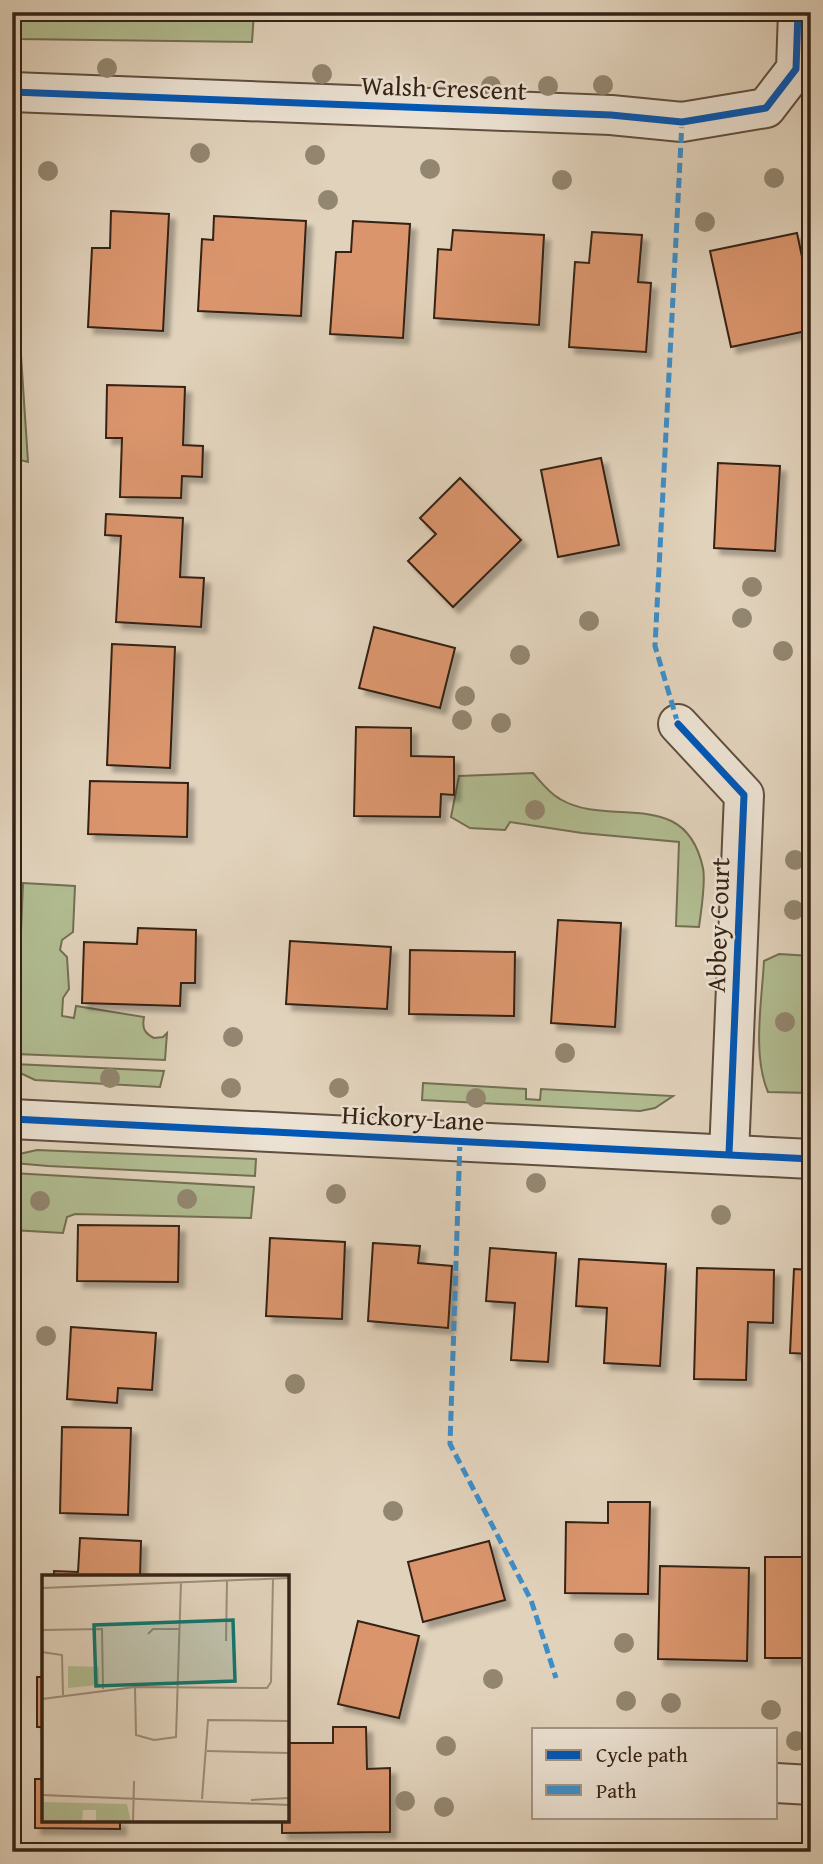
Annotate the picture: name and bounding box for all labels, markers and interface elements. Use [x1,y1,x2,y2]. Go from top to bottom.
street label: Walsh Crescent [360,65,528,110]
street label: Abbey Court [696,857,739,993]
street label: Hickory Lane [341,1094,485,1141]
inset map [42,1575,289,1822]
legend [532,1728,778,1818]
text: Cycle path [596,1739,688,1770]
text: Path [596,1775,637,1806]

